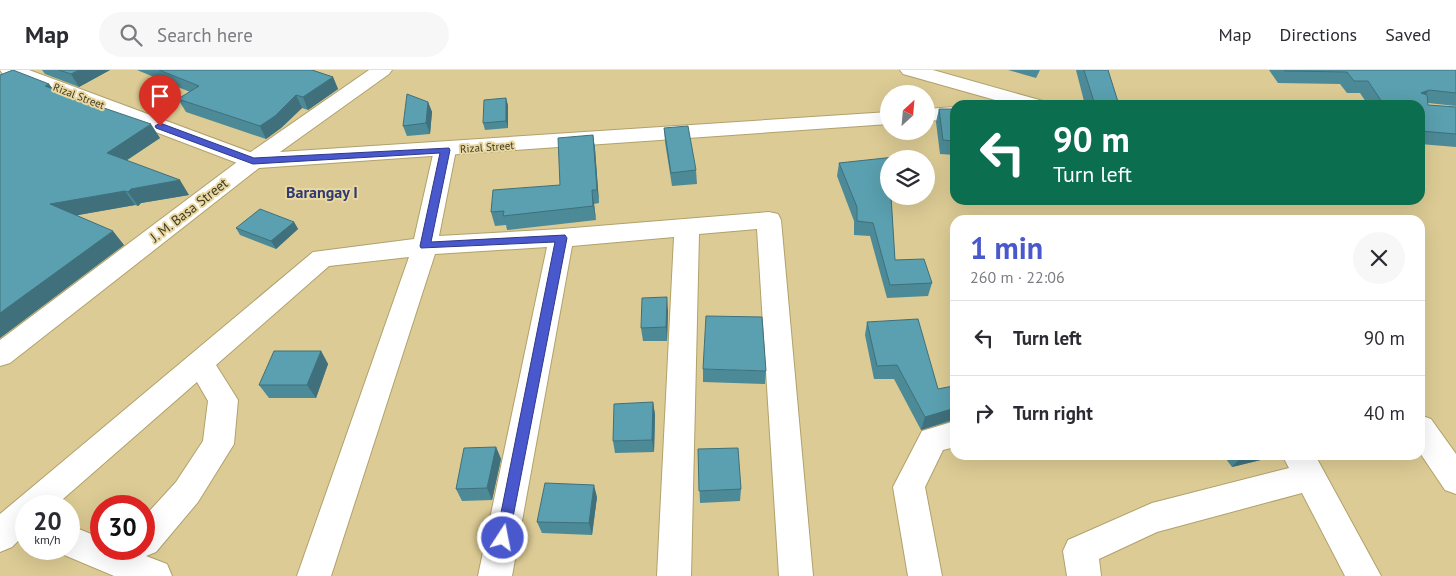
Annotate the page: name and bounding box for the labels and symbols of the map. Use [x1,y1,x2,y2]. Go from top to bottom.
pin [139,75,181,126]
street label: Rizal Street [51,80,107,112]
north arrow [880,85,935,140]
street label: Rizal Street [460,138,515,156]
street label: J. M. Basa Street [146,174,232,247]
district label: Barangay I [286,182,358,202]
speed limit sign: 30 [90,495,155,560]
position arrow [476,511,528,563]

